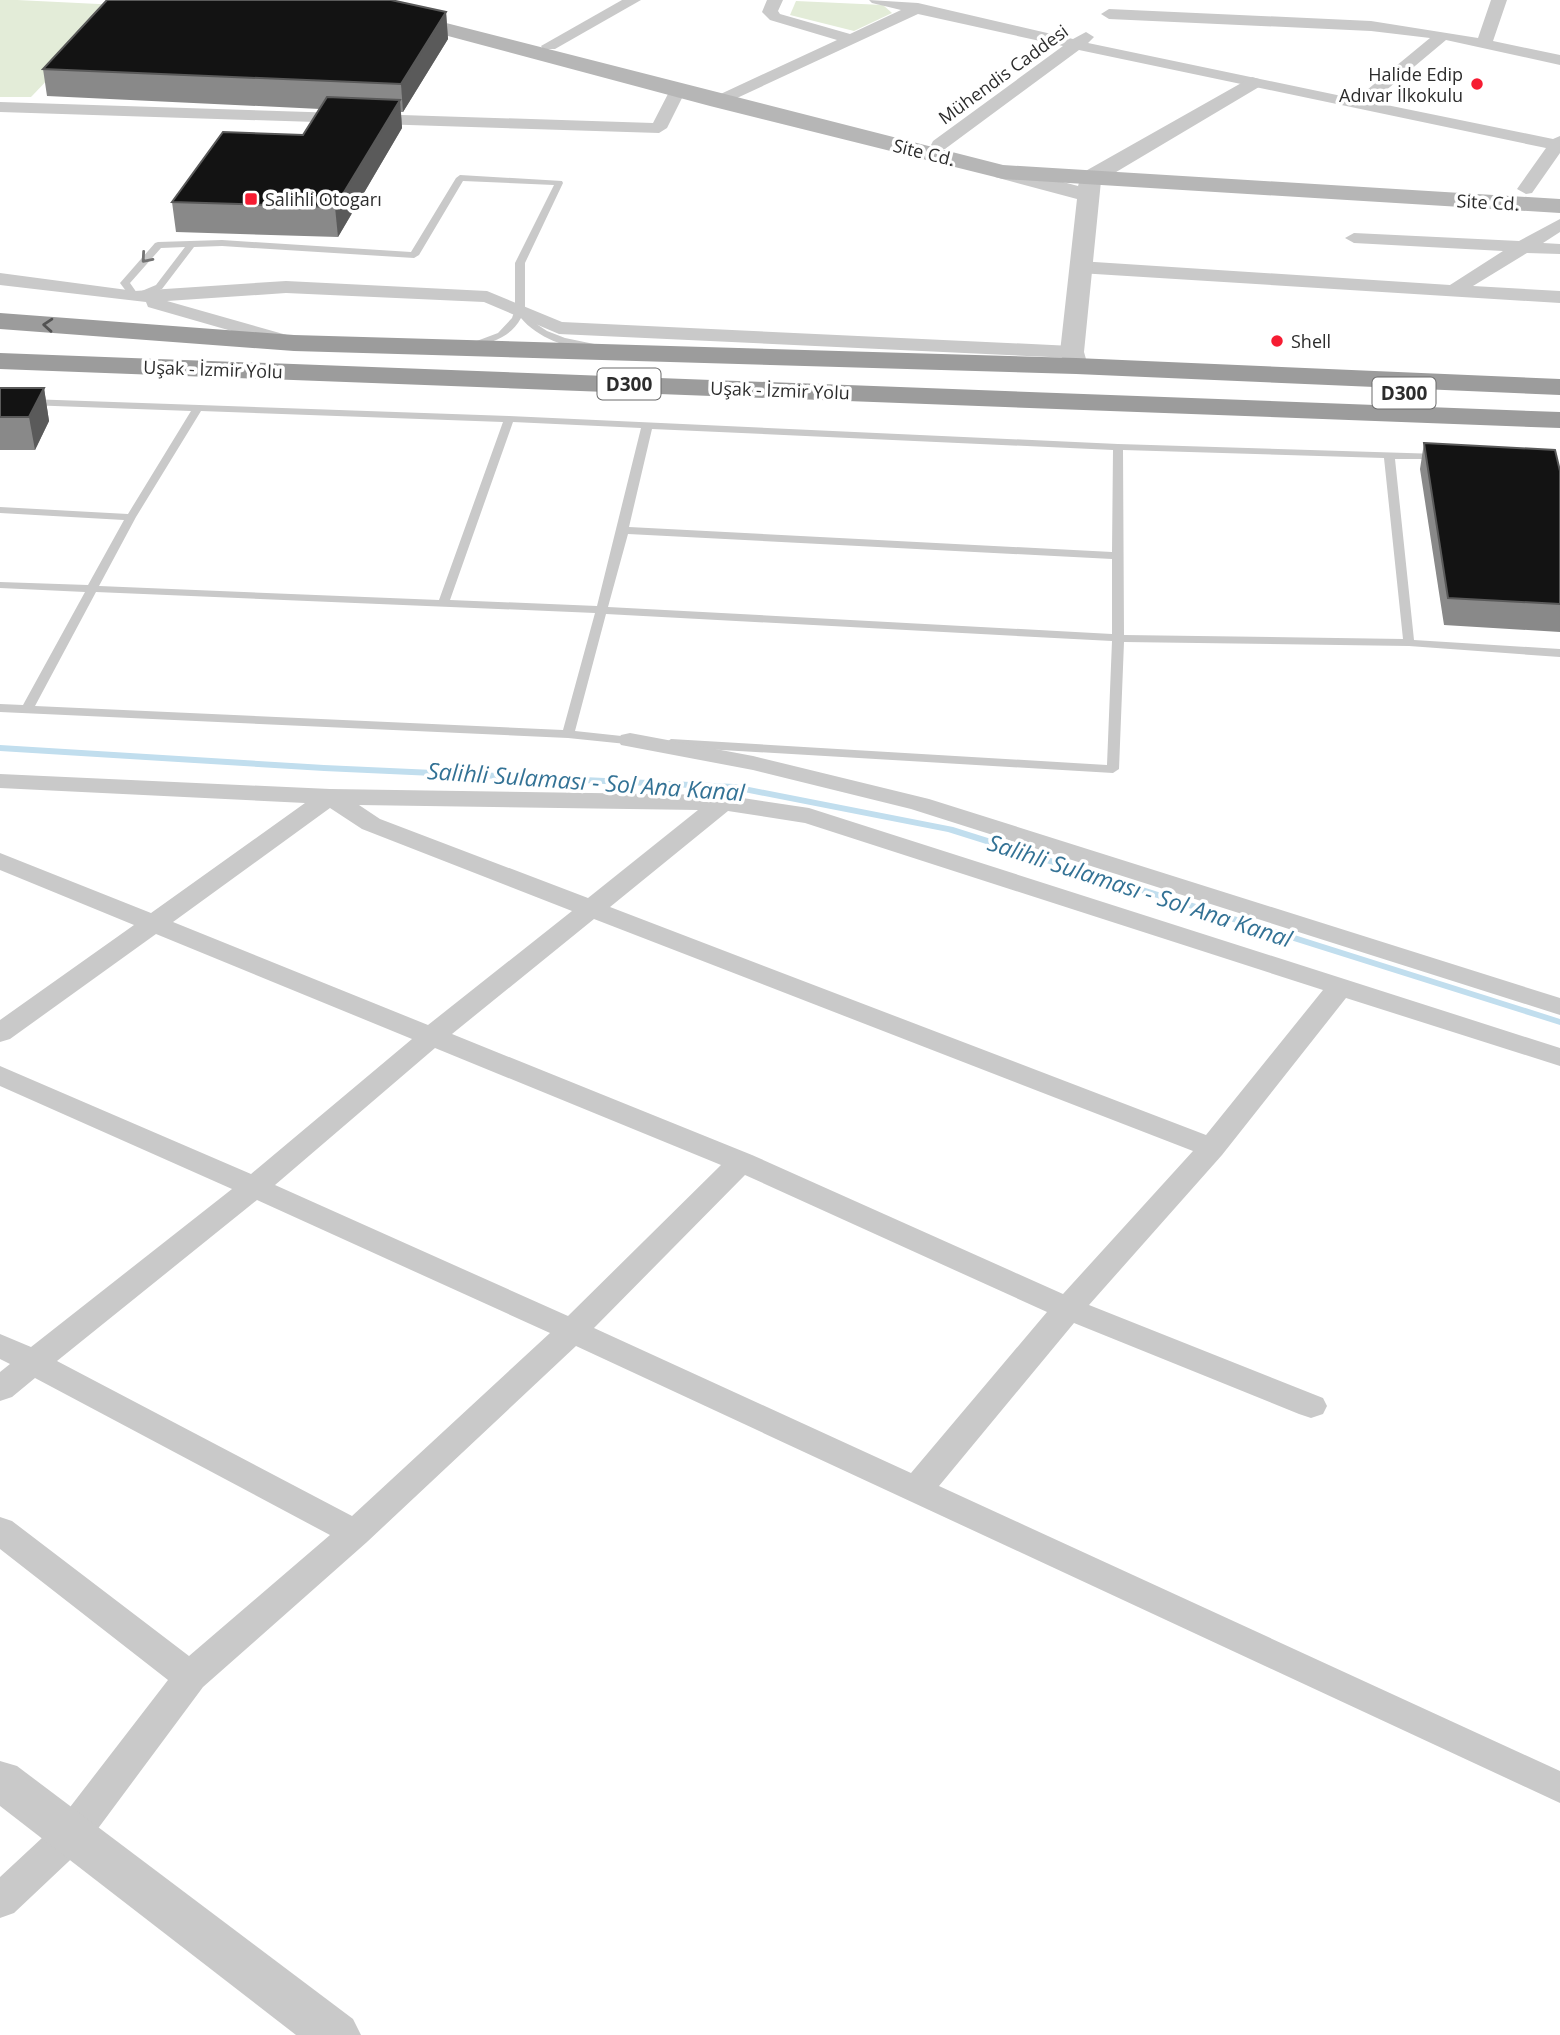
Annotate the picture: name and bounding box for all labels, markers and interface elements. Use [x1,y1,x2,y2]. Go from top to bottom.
street label: Mühendis Caddesi [933,19,1073,129]
place label: Halide Edip Adıvar İlkokulu [1339,62,1463,107]
marker: Halide Edip Adıvar İlkokulu [1469,76,1485,92]
street label: Site Cd. [891,133,957,171]
place label: Salihli Otogarı [265,187,382,211]
street label: Site Cd. [1456,188,1520,216]
marker: Salihli Otogarı [243,191,259,207]
one-way arrow [142,250,154,263]
one-way arrow [42,318,53,333]
place label: Shell [1291,329,1331,353]
marker: Shell [1269,333,1285,349]
street label: Uşak - İzmir Yolu [143,355,283,383]
road number: D300 [598,368,660,400]
street label: Uşak - İzmir Yolu [710,376,850,404]
road number: D300 [1372,378,1436,408]
water label: Salihli Sulaması - Sol Ana Kanal [426,754,747,808]
water label: Salihli Sulaması - Sol Ana Kanal [984,826,1297,955]

